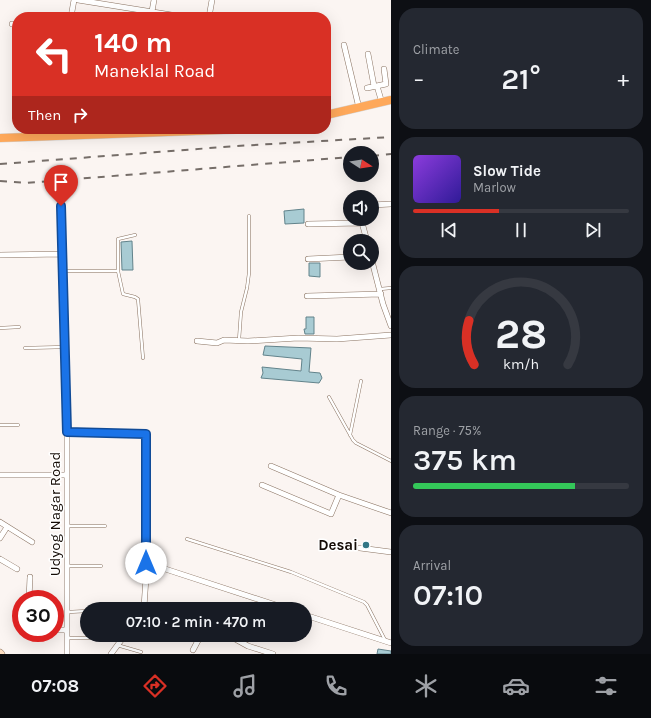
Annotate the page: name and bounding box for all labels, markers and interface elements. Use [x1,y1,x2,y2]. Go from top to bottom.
text: 140 m [94,26,172,59]
icon: left [28,28,80,80]
text: Climate [413,42,459,57]
text: Maneklal Road [94,60,215,82]
text: 21° [501,61,541,97]
text: − [413,66,425,92]
text: + [617,66,629,92]
icon: right [69,104,91,126]
text: Then [28,106,61,124]
north arrow [343,146,379,182]
map controls [343,146,379,270]
text: Slow Tide [473,162,541,180]
pin [44,165,78,206]
icon: arrive [50,171,72,193]
text: Marlow [473,180,516,195]
button: sound [343,190,379,226]
icon: previous [438,219,460,241]
icon: pause [510,219,532,241]
icon: next [582,219,604,241]
button: search [343,234,379,270]
text: 28 [495,310,547,358]
text: km/h [503,356,539,373]
text: Range · 75% [413,423,481,438]
text: 375 km [413,442,517,478]
street label: Udyog Nagar Road [46,452,64,576]
place label: Desai [318,536,358,554]
marker: Desai [361,540,371,550]
position arrow [125,542,167,584]
text: Arrival [413,558,451,573]
text: 07:10 [413,577,483,613]
speed limit sign: 30 [12,590,64,642]
text: 07:10 · 2 min · 470 m [126,613,266,631]
icon: directions [141,672,169,700]
icon: music [231,672,259,700]
icon: phone [322,672,350,700]
icon: climate [412,672,440,700]
icon: car [502,672,530,700]
icon: filters [592,672,620,700]
text: 07:08 [31,675,79,697]

